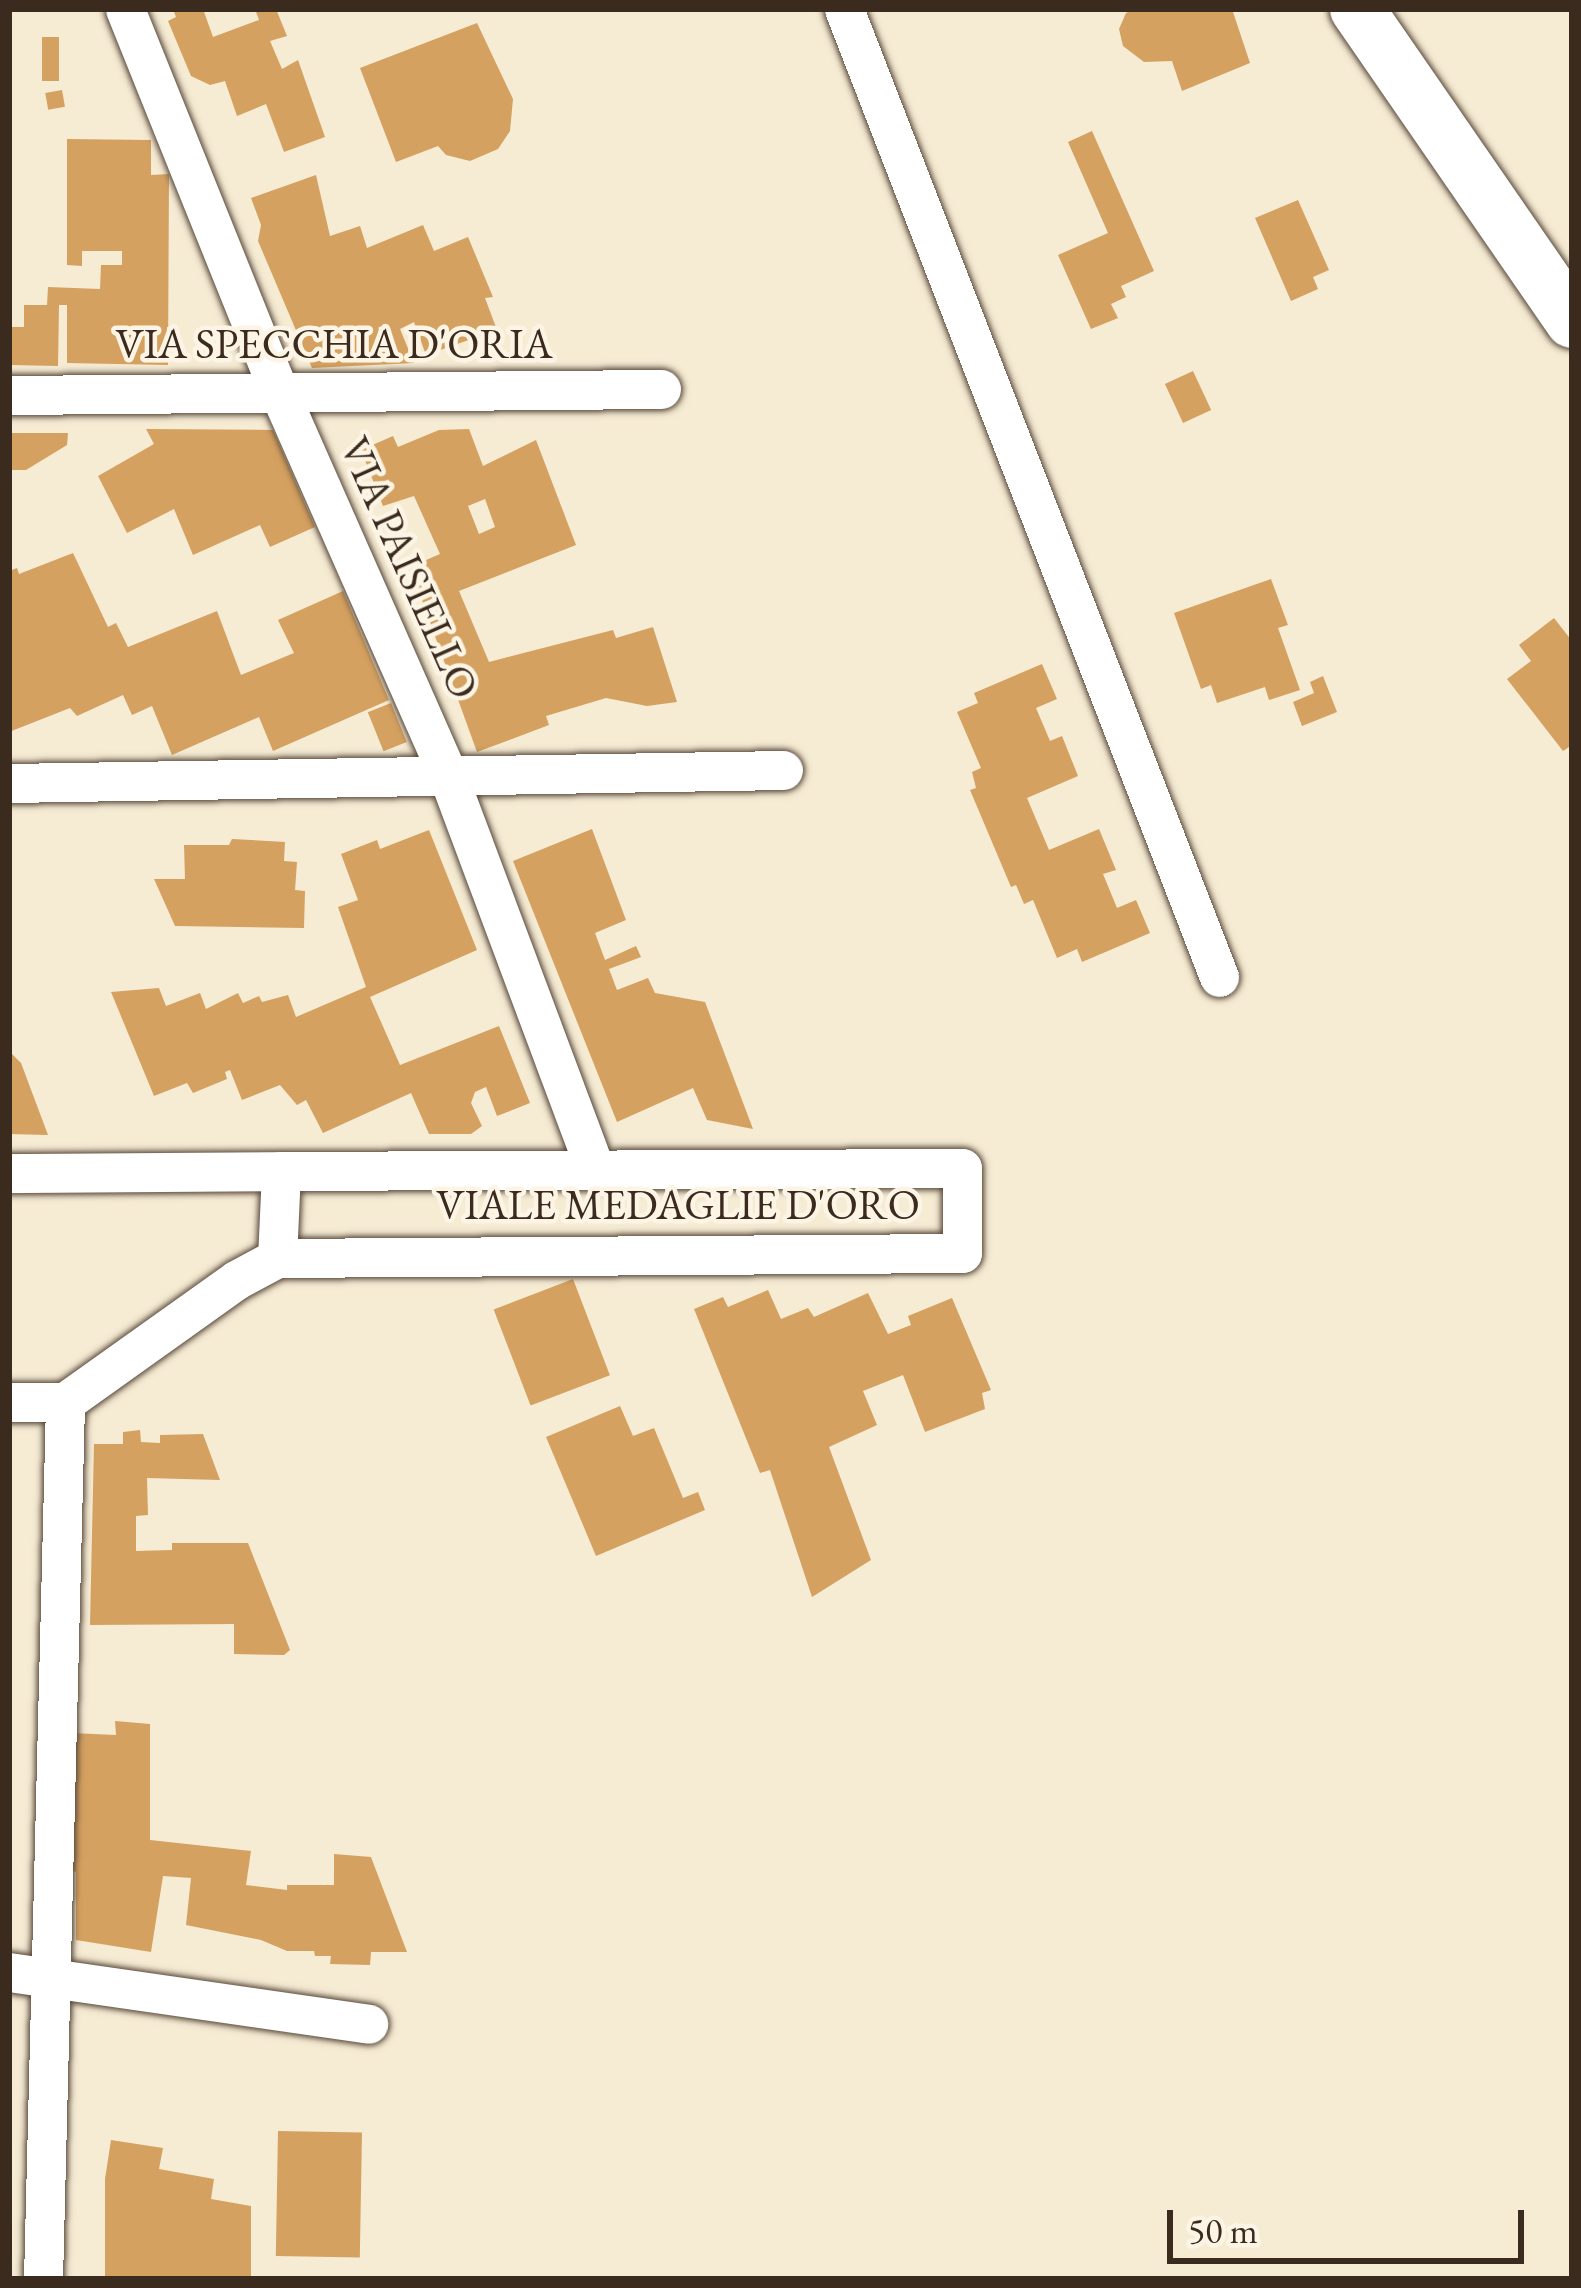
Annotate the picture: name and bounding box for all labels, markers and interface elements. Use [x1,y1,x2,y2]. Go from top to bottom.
street label: VIA SPECCHIA D'ORIA [115,319,553,369]
street label: VIA PAISIELLO [329,429,489,707]
street label: VIALE MEDAGLIE D'ORO [436,1180,920,1230]
scale bar [1173,2186,1530,2260]
text: 50 m [1188,2207,1258,2254]

